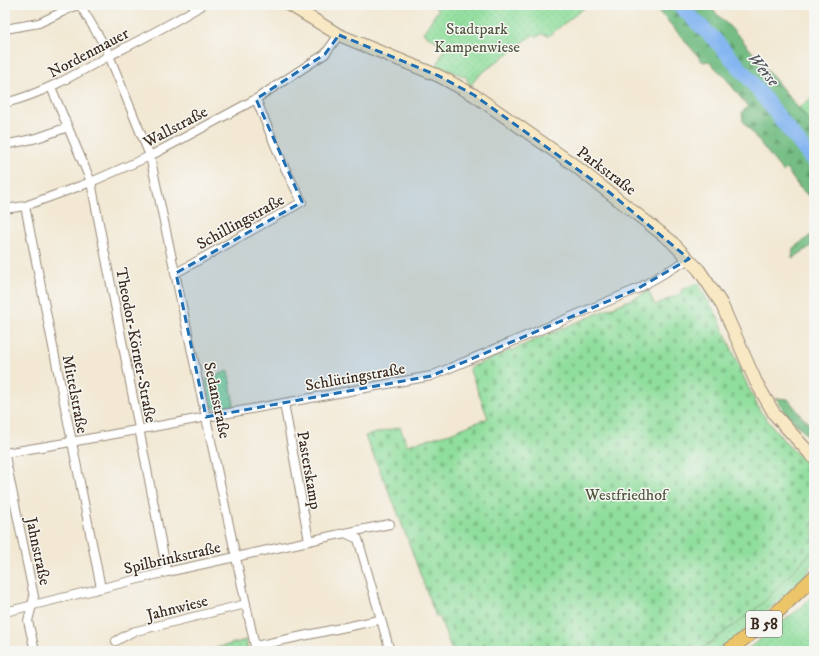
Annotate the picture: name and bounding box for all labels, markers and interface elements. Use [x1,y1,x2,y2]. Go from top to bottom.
park label: Stadtpark Kampenwiese [434,19,520,57]
street label: Nordenmauer [45,23,132,82]
water label: Werse [743,48,785,92]
street label: Wallstraße [139,102,211,153]
street label: Parkstraße [573,142,640,200]
street label: Schillingstraße [193,189,288,254]
street label: Theodor-Körner-Straße [111,266,161,425]
street label: Mittelstraße [58,353,93,436]
street label: Schlütingstraße [304,358,407,396]
street label: Sedanstraße [199,360,235,441]
street label: Pasterskamp [292,429,326,511]
park label: Westfriedhof [584,485,670,505]
street label: Jahnstraße [21,513,55,587]
street label: Spilbrinkstraße [122,537,223,579]
street label: Jahnwiese [143,591,210,626]
road number: B 58 [746,611,782,637]

